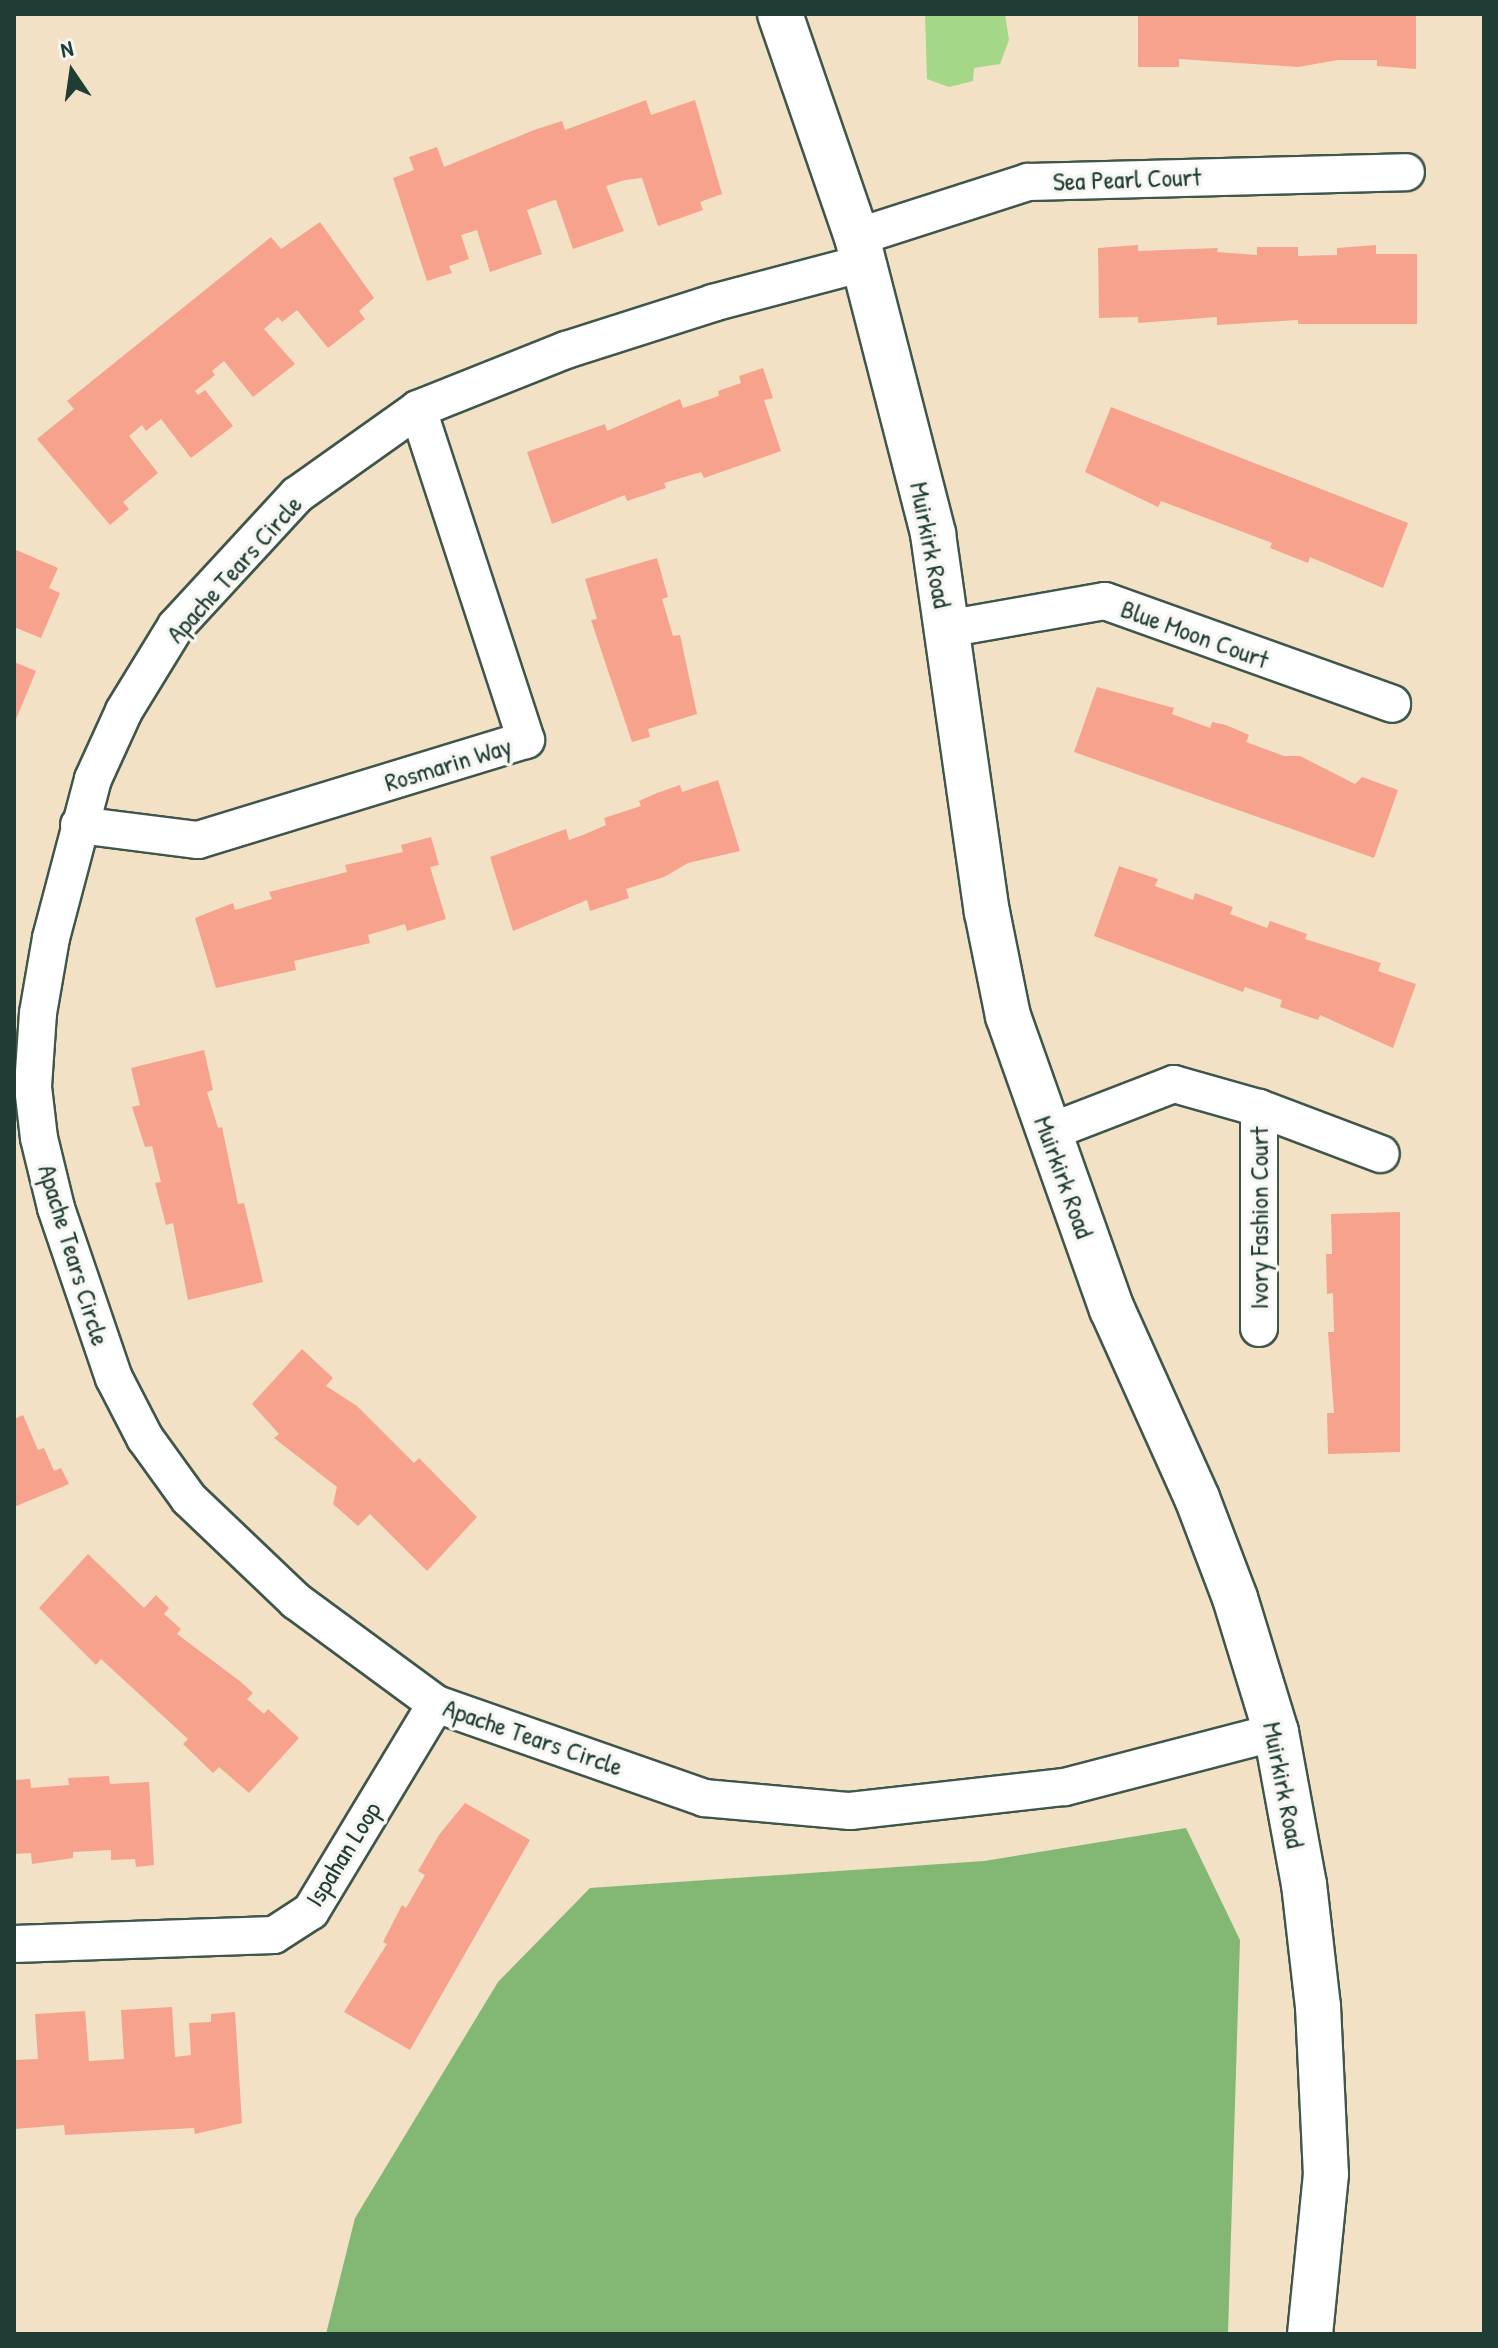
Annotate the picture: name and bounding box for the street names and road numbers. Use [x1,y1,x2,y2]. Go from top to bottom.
street label: Sea Pearl Court [1052,161,1202,197]
street label: Muirkirk Road [904,479,958,611]
street label: Apache Tears Circle [160,489,308,649]
street label: Blue Moon Court [1117,593,1273,675]
street label: Rosmarin Way [381,730,515,798]
street label: Muirkirk Road [1028,1112,1100,1242]
street label: Ivory Fashion Court [1243,1127,1275,1309]
street label: Apache Tears Circle [32,1161,116,1349]
street label: Apache Tears Circle [439,1692,627,1782]
street label: Muirkirk Road [1257,1719,1311,1851]
street label: Ispahan Loop [298,1796,388,1912]

